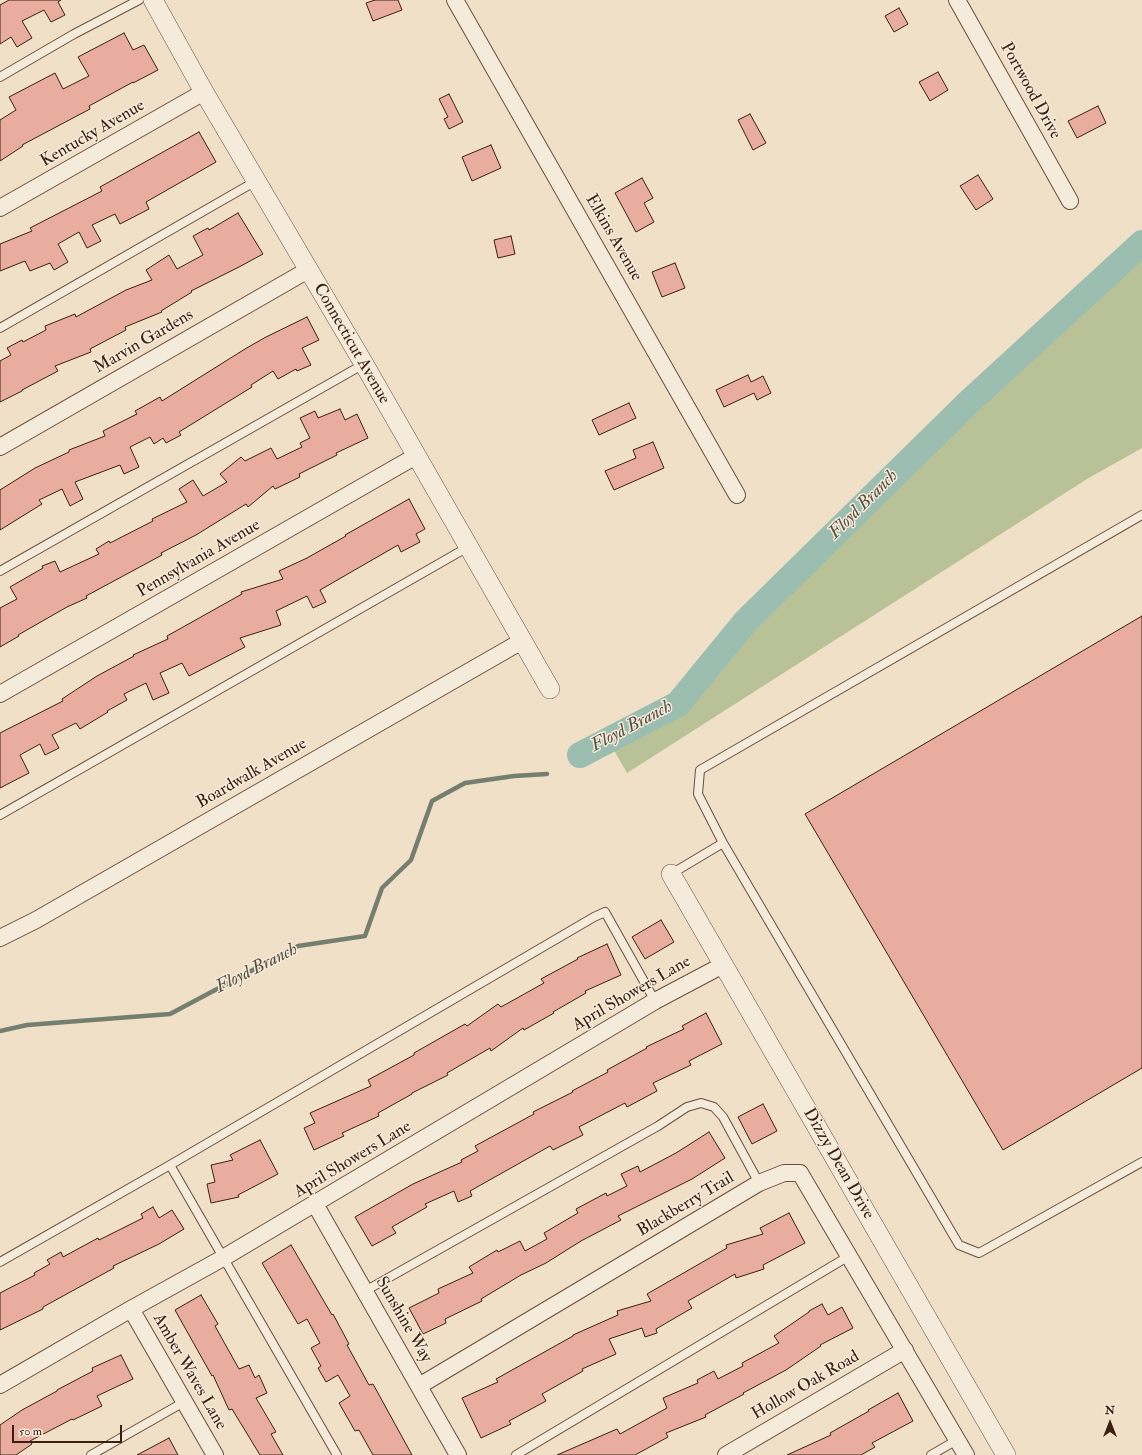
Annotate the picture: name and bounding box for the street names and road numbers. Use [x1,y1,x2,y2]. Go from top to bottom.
street label: Portwood Drive [995,39,1065,143]
street label: Kentucky Avenue [37,96,149,172]
street label: Elkins Avenue [580,191,646,285]
street label: Connecticut Avenue [308,280,394,408]
street label: Marvin Gardens [91,305,197,379]
street label: Pennsylvania Avenue [134,515,264,603]
street label: Boardwalk Avenue [193,734,311,814]
street label: April Showers Lane [569,952,695,1036]
street label: Dizzy Dean Drive [798,1105,878,1223]
street label: April Showers Lane [291,1117,415,1203]
street label: Blackberry Trail [634,1168,738,1242]
street label: Sunshine Way [370,1273,436,1367]
street label: Amber Waves Lane [148,1310,230,1434]
street label: Hollow Oak Road [749,1347,863,1425]

